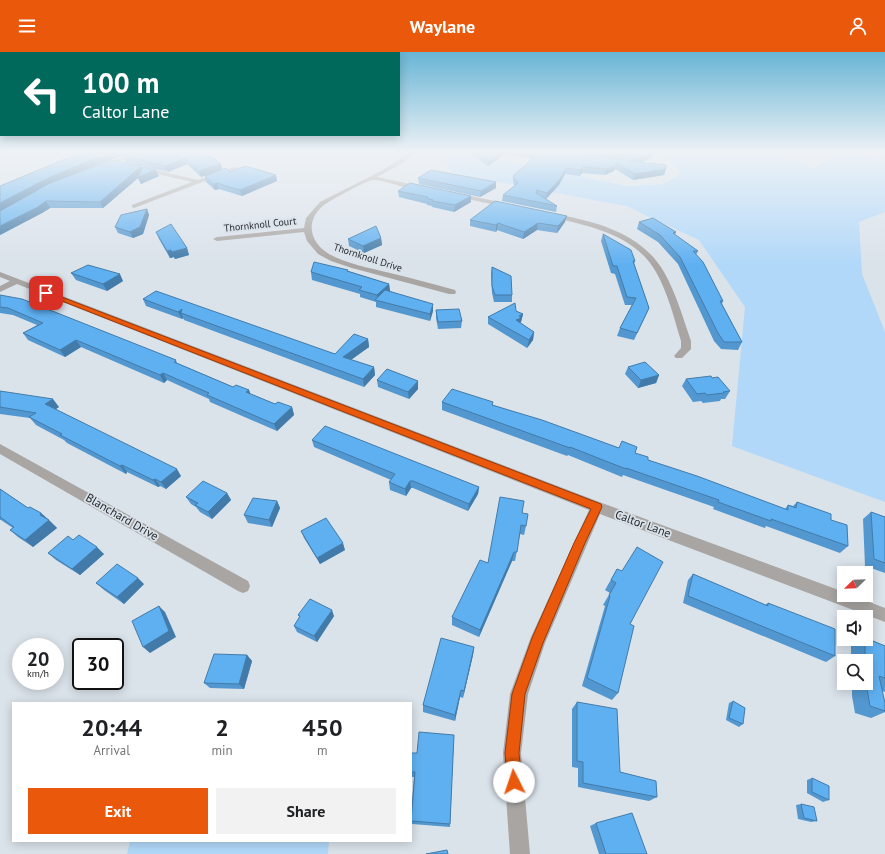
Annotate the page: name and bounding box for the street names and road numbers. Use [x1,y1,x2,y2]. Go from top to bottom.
street label: Thornknoll Court [223,214,297,235]
street label: Thornknoll Drive [332,240,404,275]
street label: Blanchard Drive [83,490,161,543]
street label: Caltor Lane [613,507,673,541]

